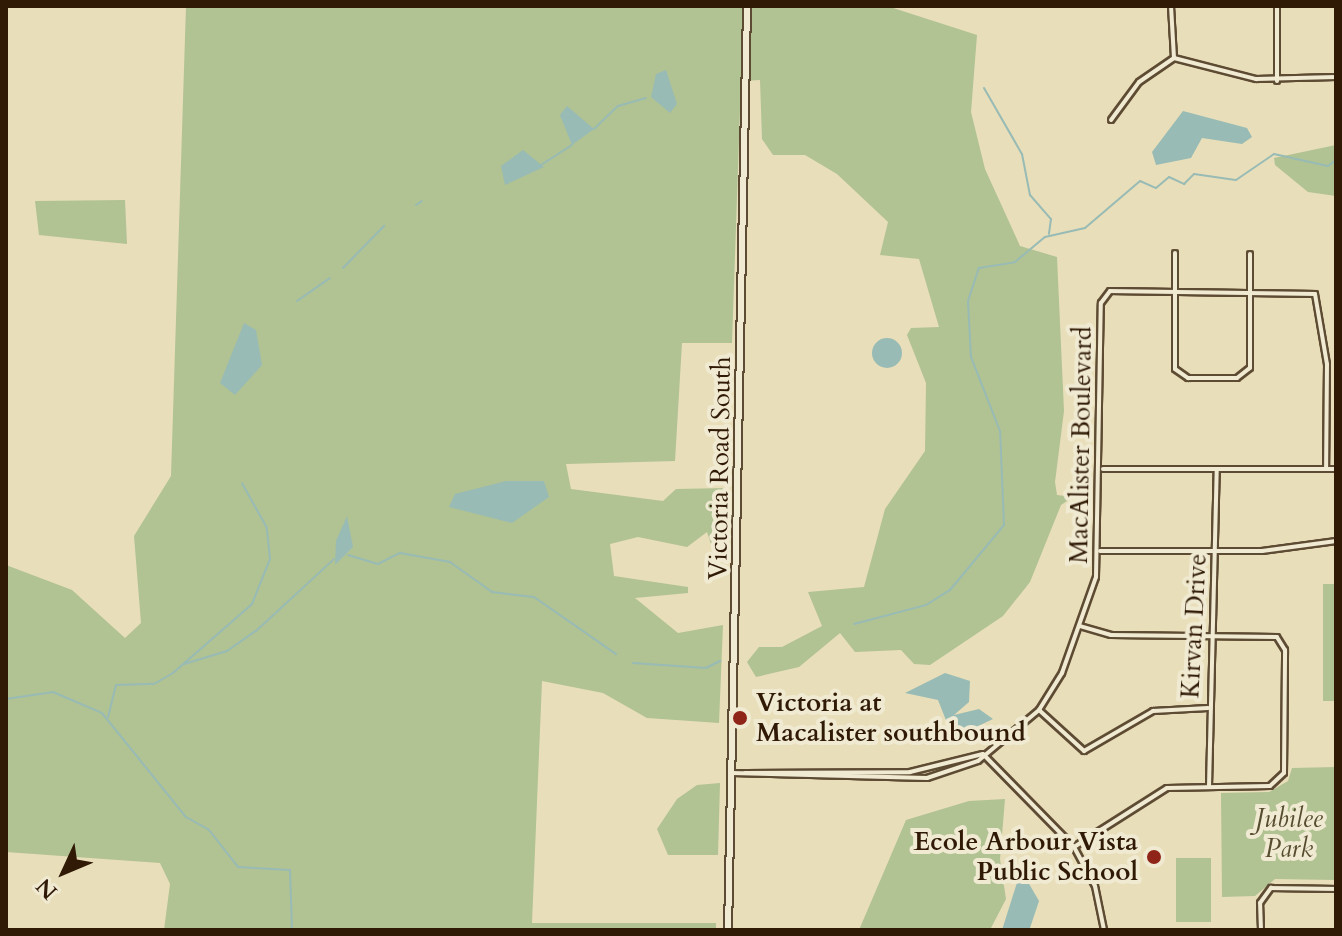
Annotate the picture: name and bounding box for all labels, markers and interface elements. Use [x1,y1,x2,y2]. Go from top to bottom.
street label: MacAlister Boulevard [1063,326,1099,564]
street label: Victoria Road South [702,356,738,580]
street label: Kirvan Drive [1175,553,1213,699]
place label: Victoria at Macalister southbound [756,687,1026,748]
marker: Victoria at Macalister southbound [731,709,749,727]
park label: Jubilee Park [1255,803,1323,864]
place label: Ecole Arbour Vista Public School [913,826,1138,888]
north arrow [24,832,104,912]
marker: Ecole Arbour Vista Public School [1145,848,1163,866]
text: N [29,871,64,906]

